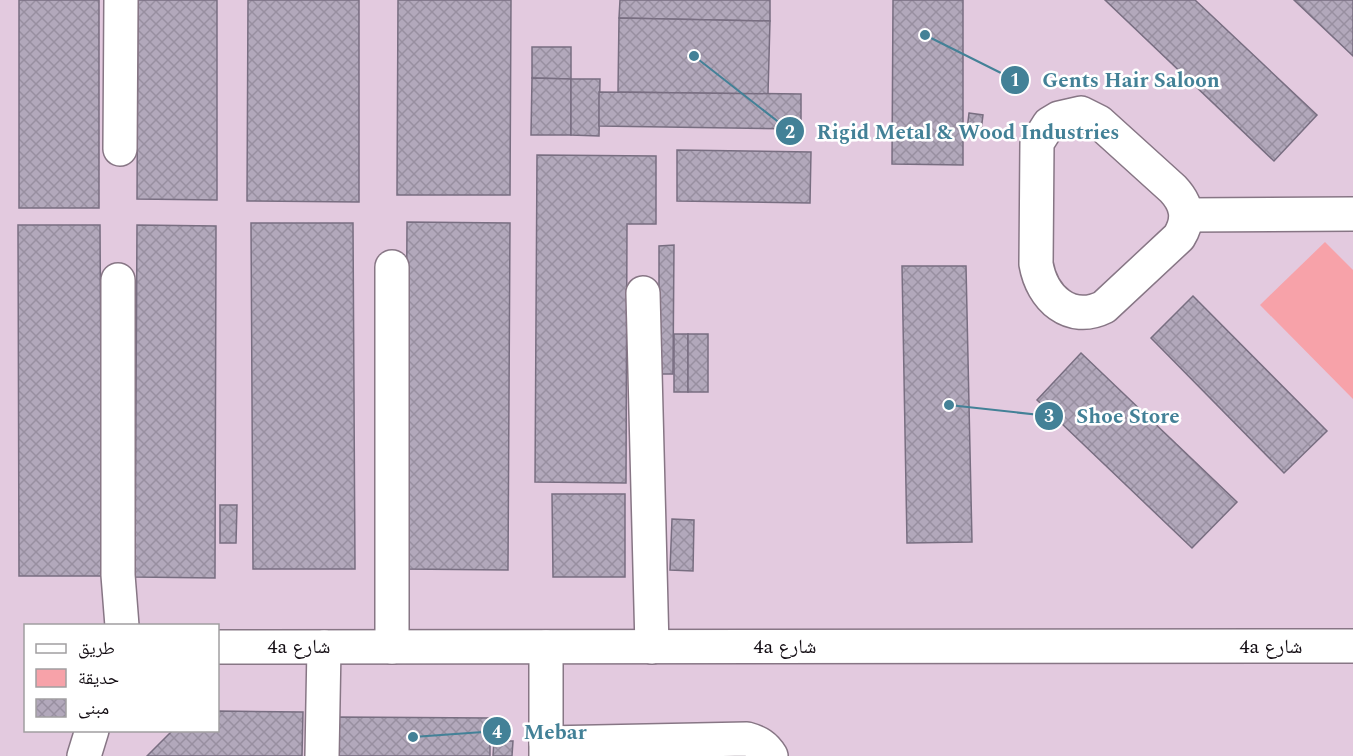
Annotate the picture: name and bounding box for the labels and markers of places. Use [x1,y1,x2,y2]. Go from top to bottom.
callout: Gents Hair Saloon [1000,61,1231,100]
callout: Rigid Metal & Wood Industries [775,112,1132,151]
callout: Shoe Store [1034,396,1191,435]
callout: Mebar [482,712,599,751]

